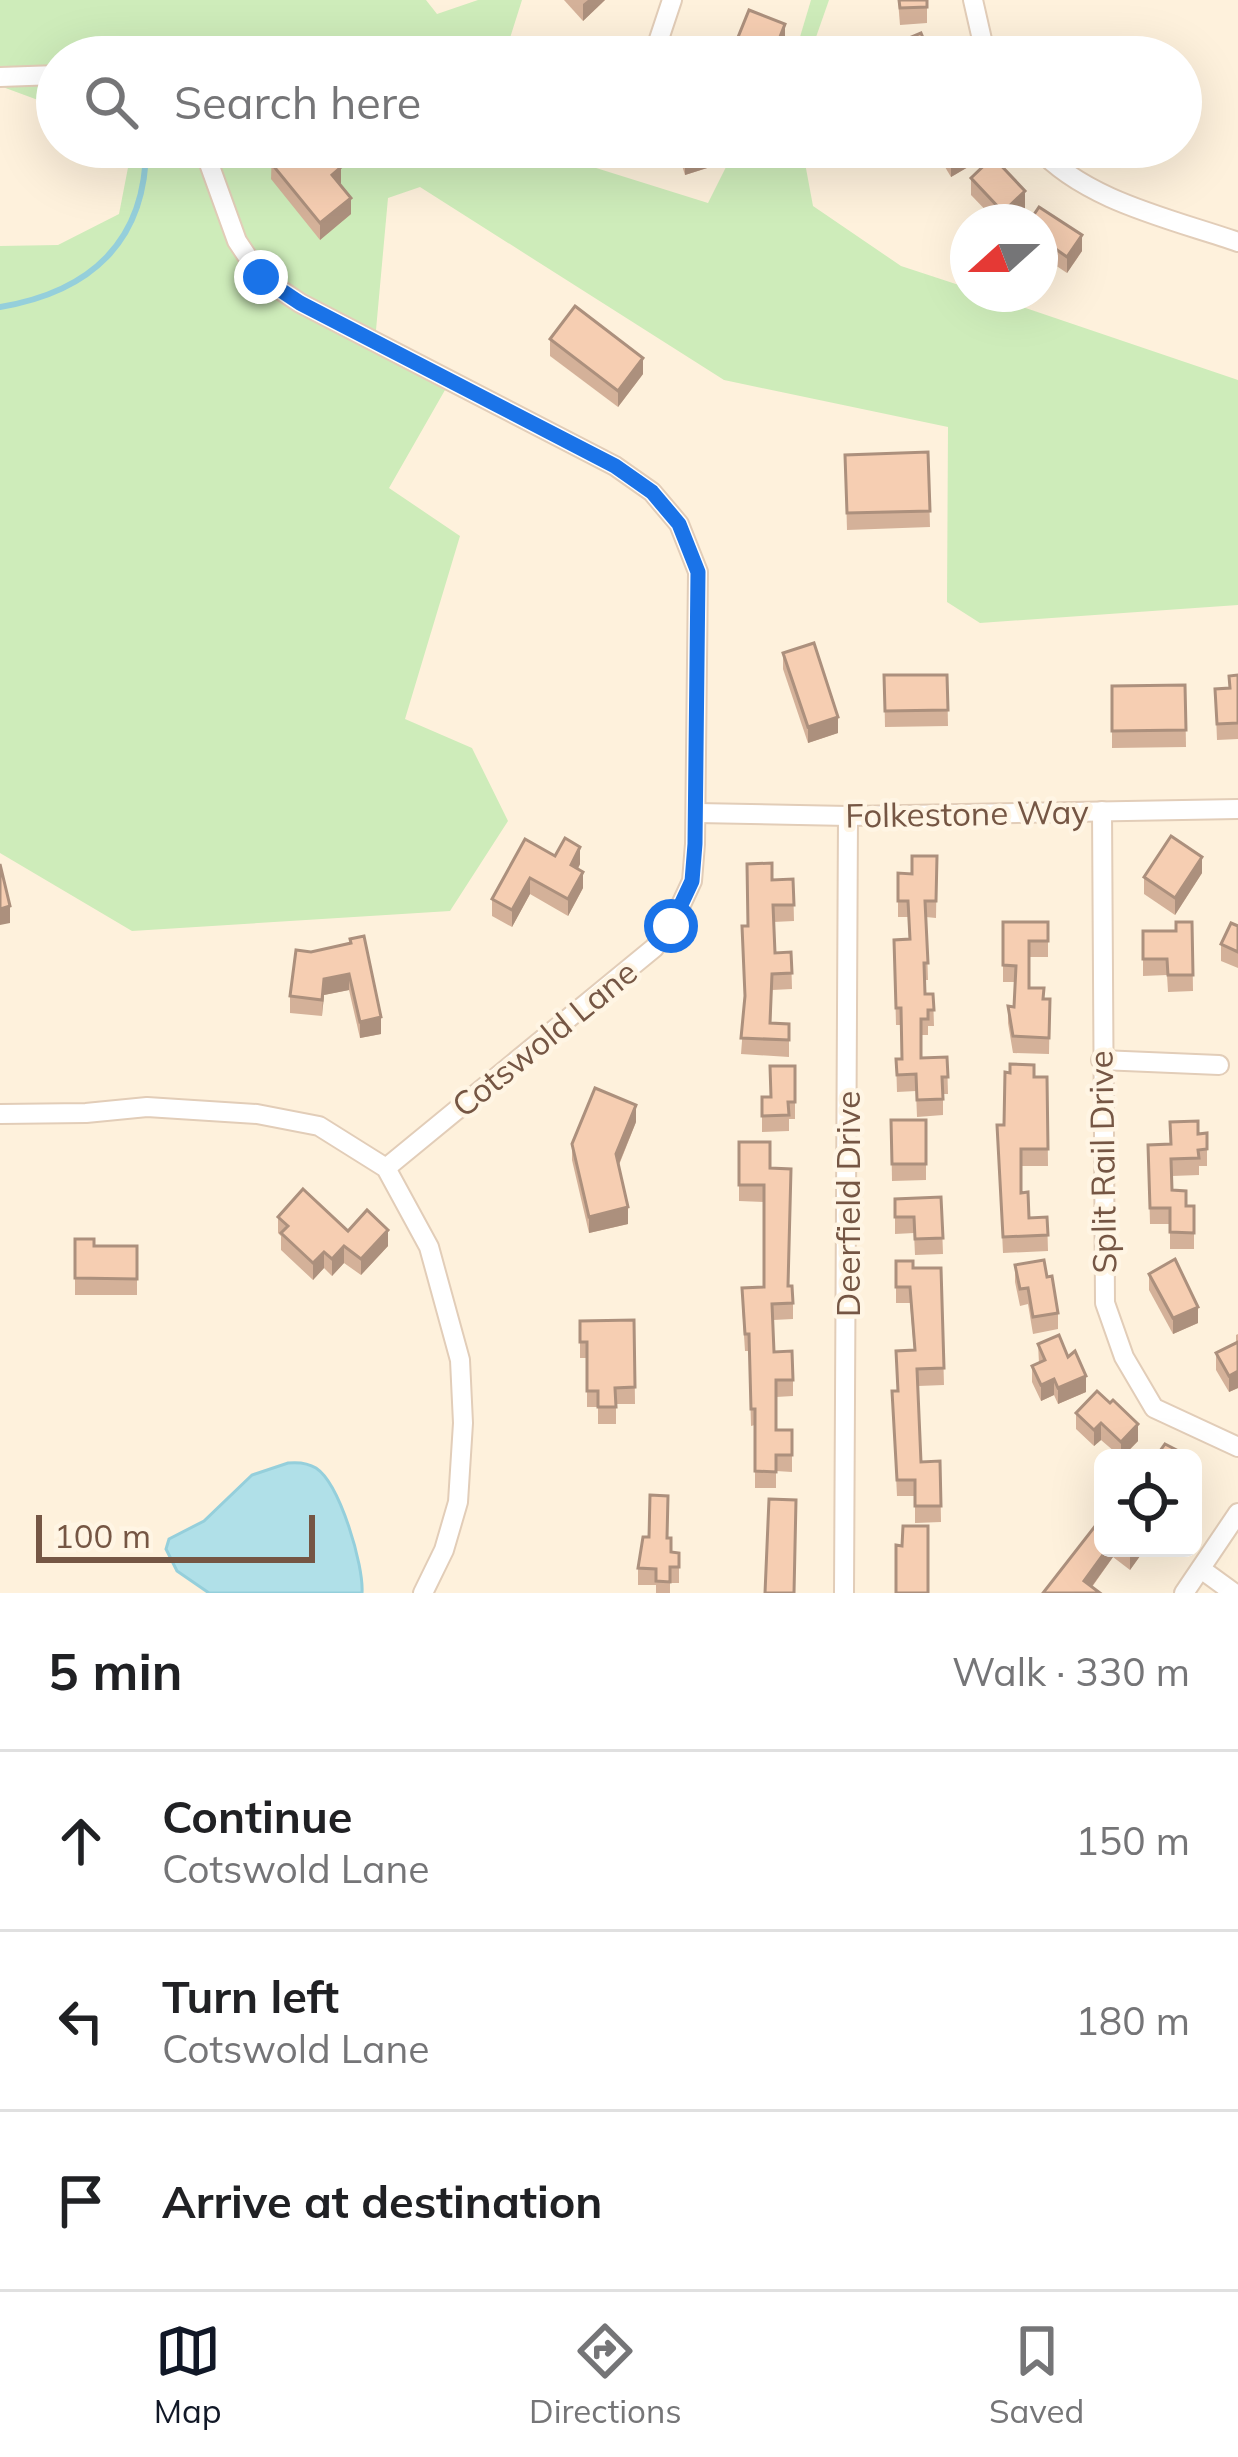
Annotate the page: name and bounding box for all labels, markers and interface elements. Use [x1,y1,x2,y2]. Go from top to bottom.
search box [36,36,1202,168]
icon: search [78,69,144,135]
text: Search here [174,74,421,130]
north arrow [950,204,1058,312]
route end [234,250,288,304]
street label: Folkestone Way [845,790,1090,836]
route start [644,899,698,953]
street label: Cotswold Lane [443,951,645,1125]
street label: Split Rail Drive [1080,1050,1124,1274]
street label: Deerfield Drive [827,1091,868,1317]
map controls [1094,1449,1202,1557]
button: locate [1094,1449,1202,1557]
scale bar [36,1509,315,1562]
text: 100 m [54,1515,151,1556]
text: 5 min [48,1639,183,1703]
text: Walk · 330 m [952,1647,1190,1696]
text: Continue [162,1788,352,1844]
icon: ahead [48,1808,114,1874]
text: 150 m [1075,1816,1190,1865]
text: Cotswold Lane [162,1844,429,1893]
text: Turn left [162,1968,339,2024]
icon: left [48,1988,114,2054]
text: 180 m [1075,1996,1190,2045]
text: Cotswold Lane [162,2024,429,2073]
icon: arrive [48,2168,114,2234]
text: Arrive at destination [162,2173,602,2229]
tab: Map [154,2318,222,2431]
tab: Directions [529,2318,682,2431]
tab: Saved [989,2318,1084,2431]

